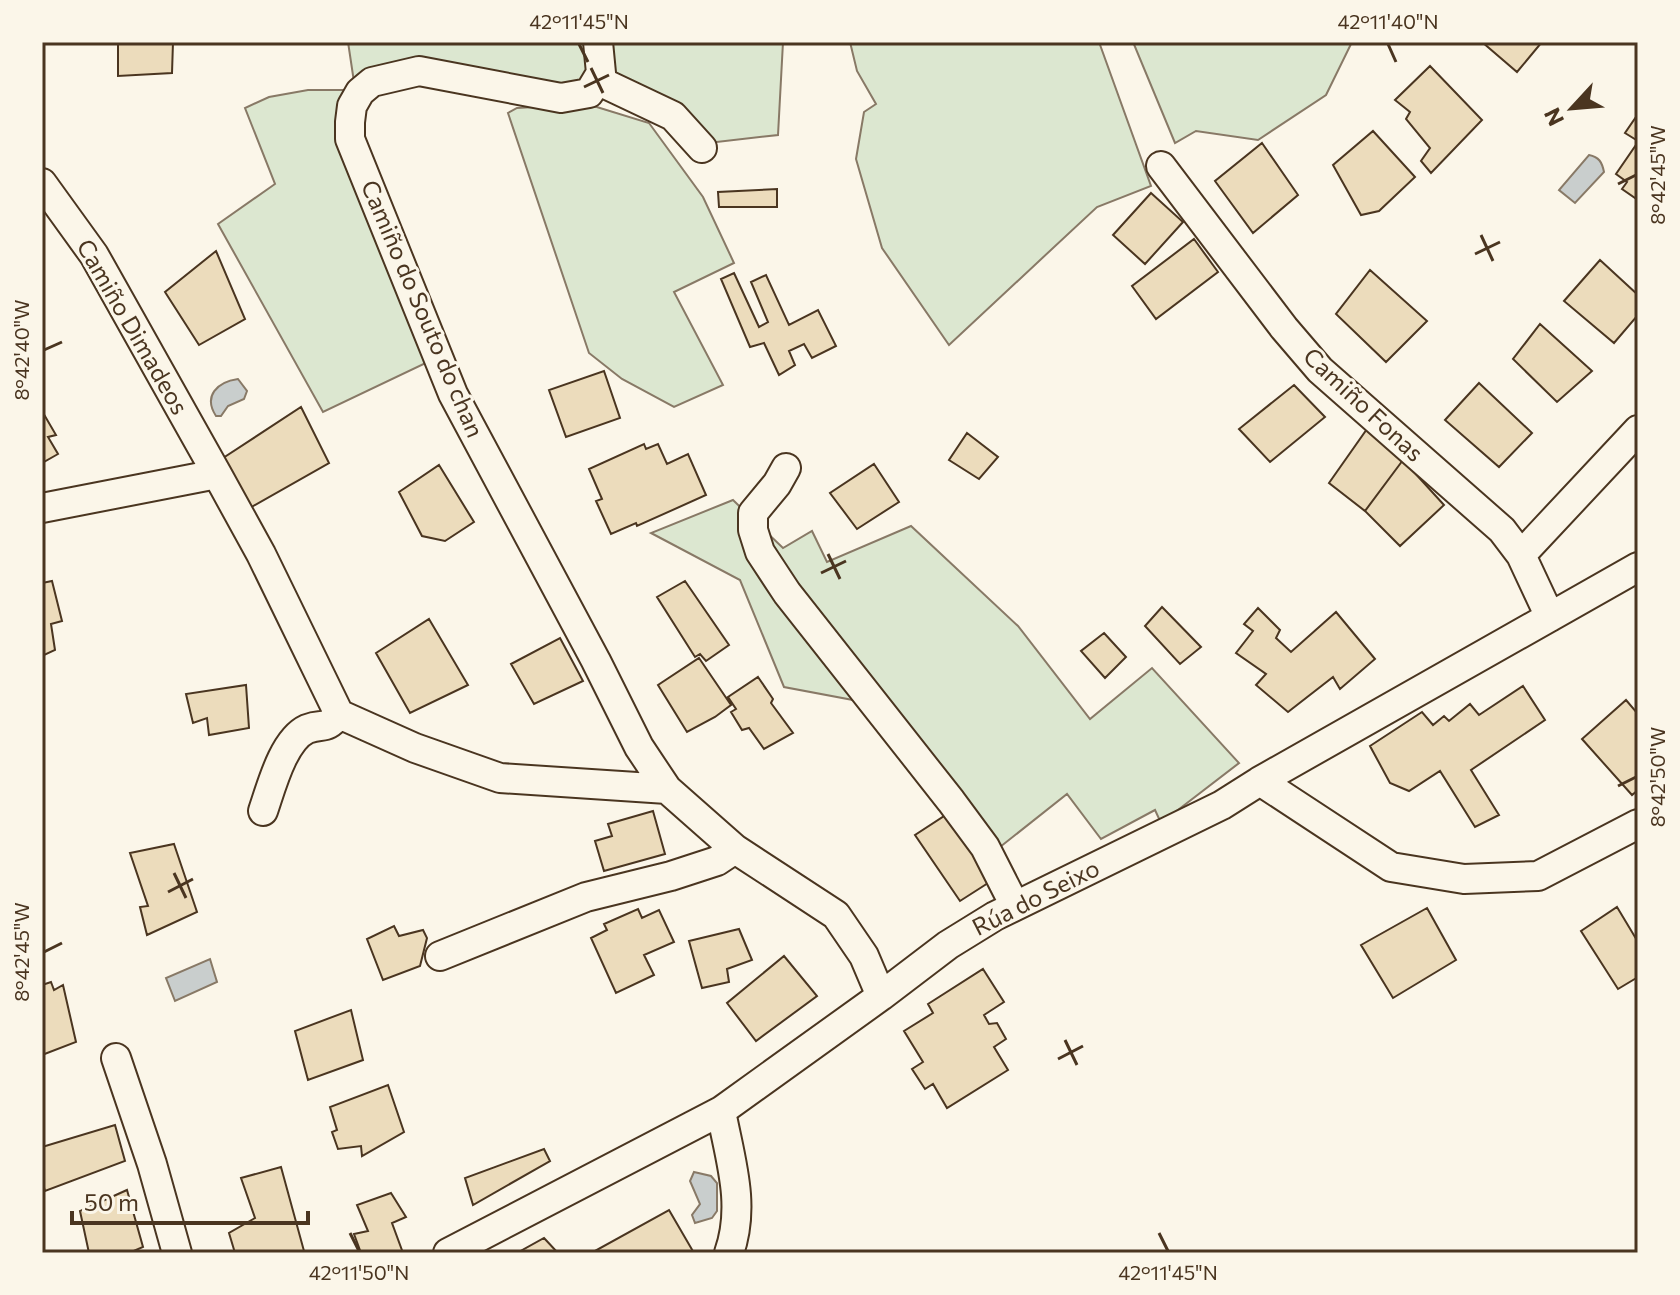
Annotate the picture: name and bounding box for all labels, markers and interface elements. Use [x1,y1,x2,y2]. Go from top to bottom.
text: 42°11'45"N [529,9,629,33]
text: 42°11'40"N [1337,9,1439,33]
north arrow [1532,68,1612,148]
text: N [1538,104,1569,130]
text: 8°42'45"W [1645,125,1669,225]
street label: Camiño do Souto do chan [356,175,491,441]
street label: Camiño Dimadeos [71,233,195,419]
text: 8°42'40"W [9,299,33,401]
street label: Camiño Fonas [1298,341,1430,467]
text: 8°42'50"W [1645,727,1669,827]
street label: Rúa do Seixo [967,852,1104,941]
text: 8°42'45"W [9,902,33,1002]
scale bar [72,1175,308,1225]
text: 50 m [84,1187,139,1216]
text: 42°11'50"N [309,1260,409,1284]
text: 42°11'45"N [1118,1260,1218,1284]

